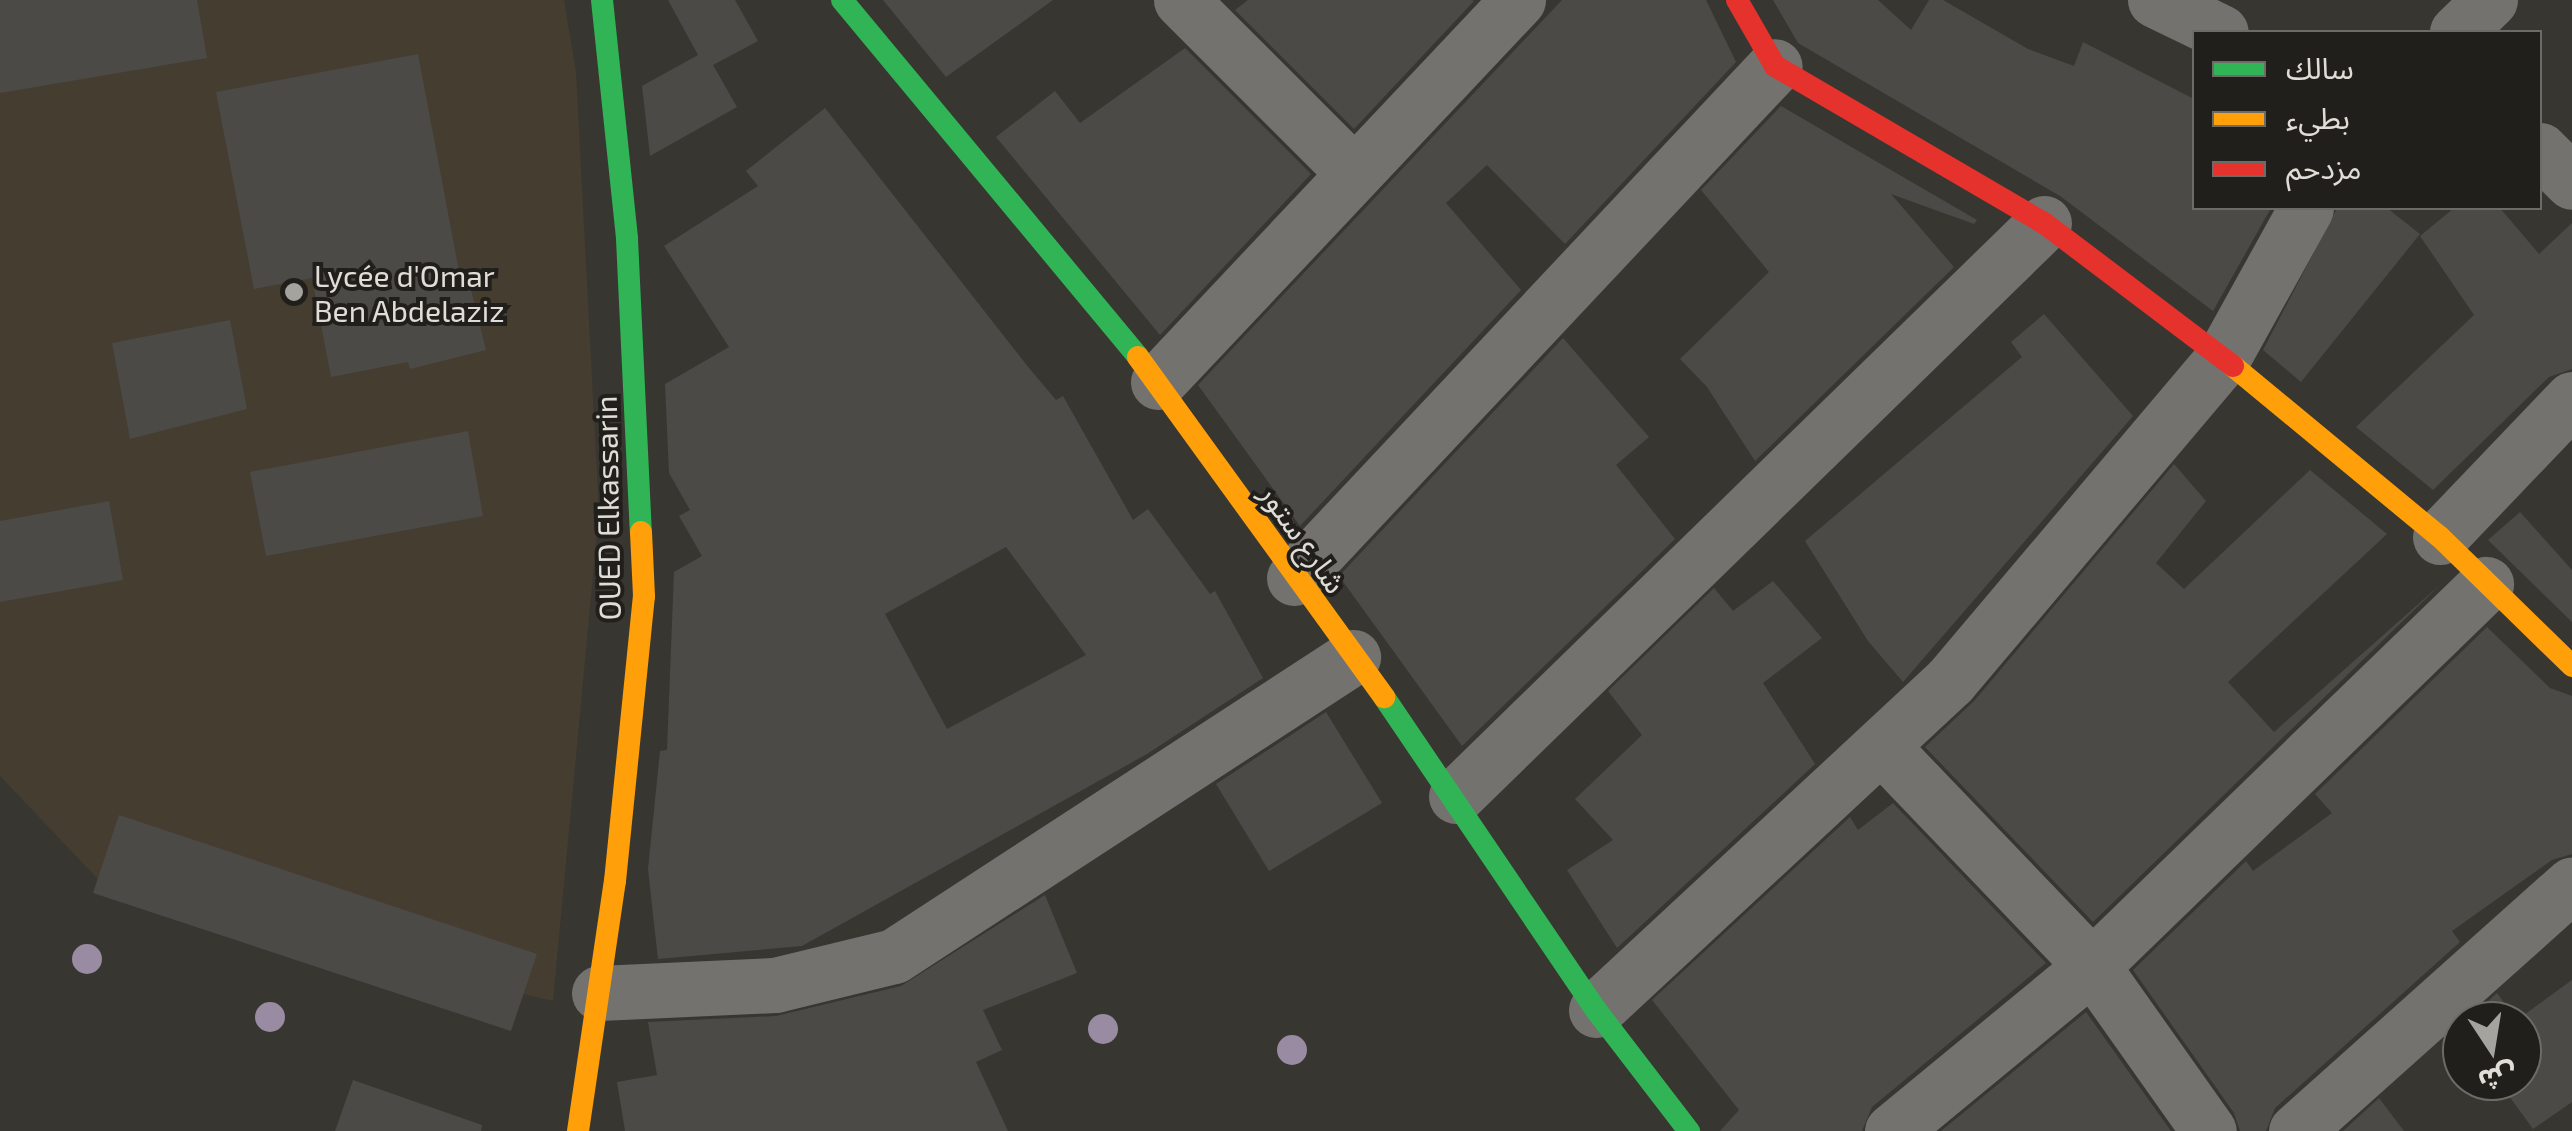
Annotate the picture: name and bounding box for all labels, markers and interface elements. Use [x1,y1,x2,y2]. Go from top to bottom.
legend [2192,30,2542,210]
text: سالك [2286,49,2354,85]
text: بطيء [2286,99,2350,135]
text: مزدحم [2286,149,2362,185]
place label: Lycée d'Omar Ben Abdelaziz [314,257,505,328]
marker: Lycée d'Omar Ben Abdelaziz [283,281,305,303]
street label: OUED Elkassarin [587,395,627,621]
street label: شارع ستور [1253,476,1355,600]
north arrow [2442,1001,2542,1101]
text: ش [2476,1058,2520,1099]

